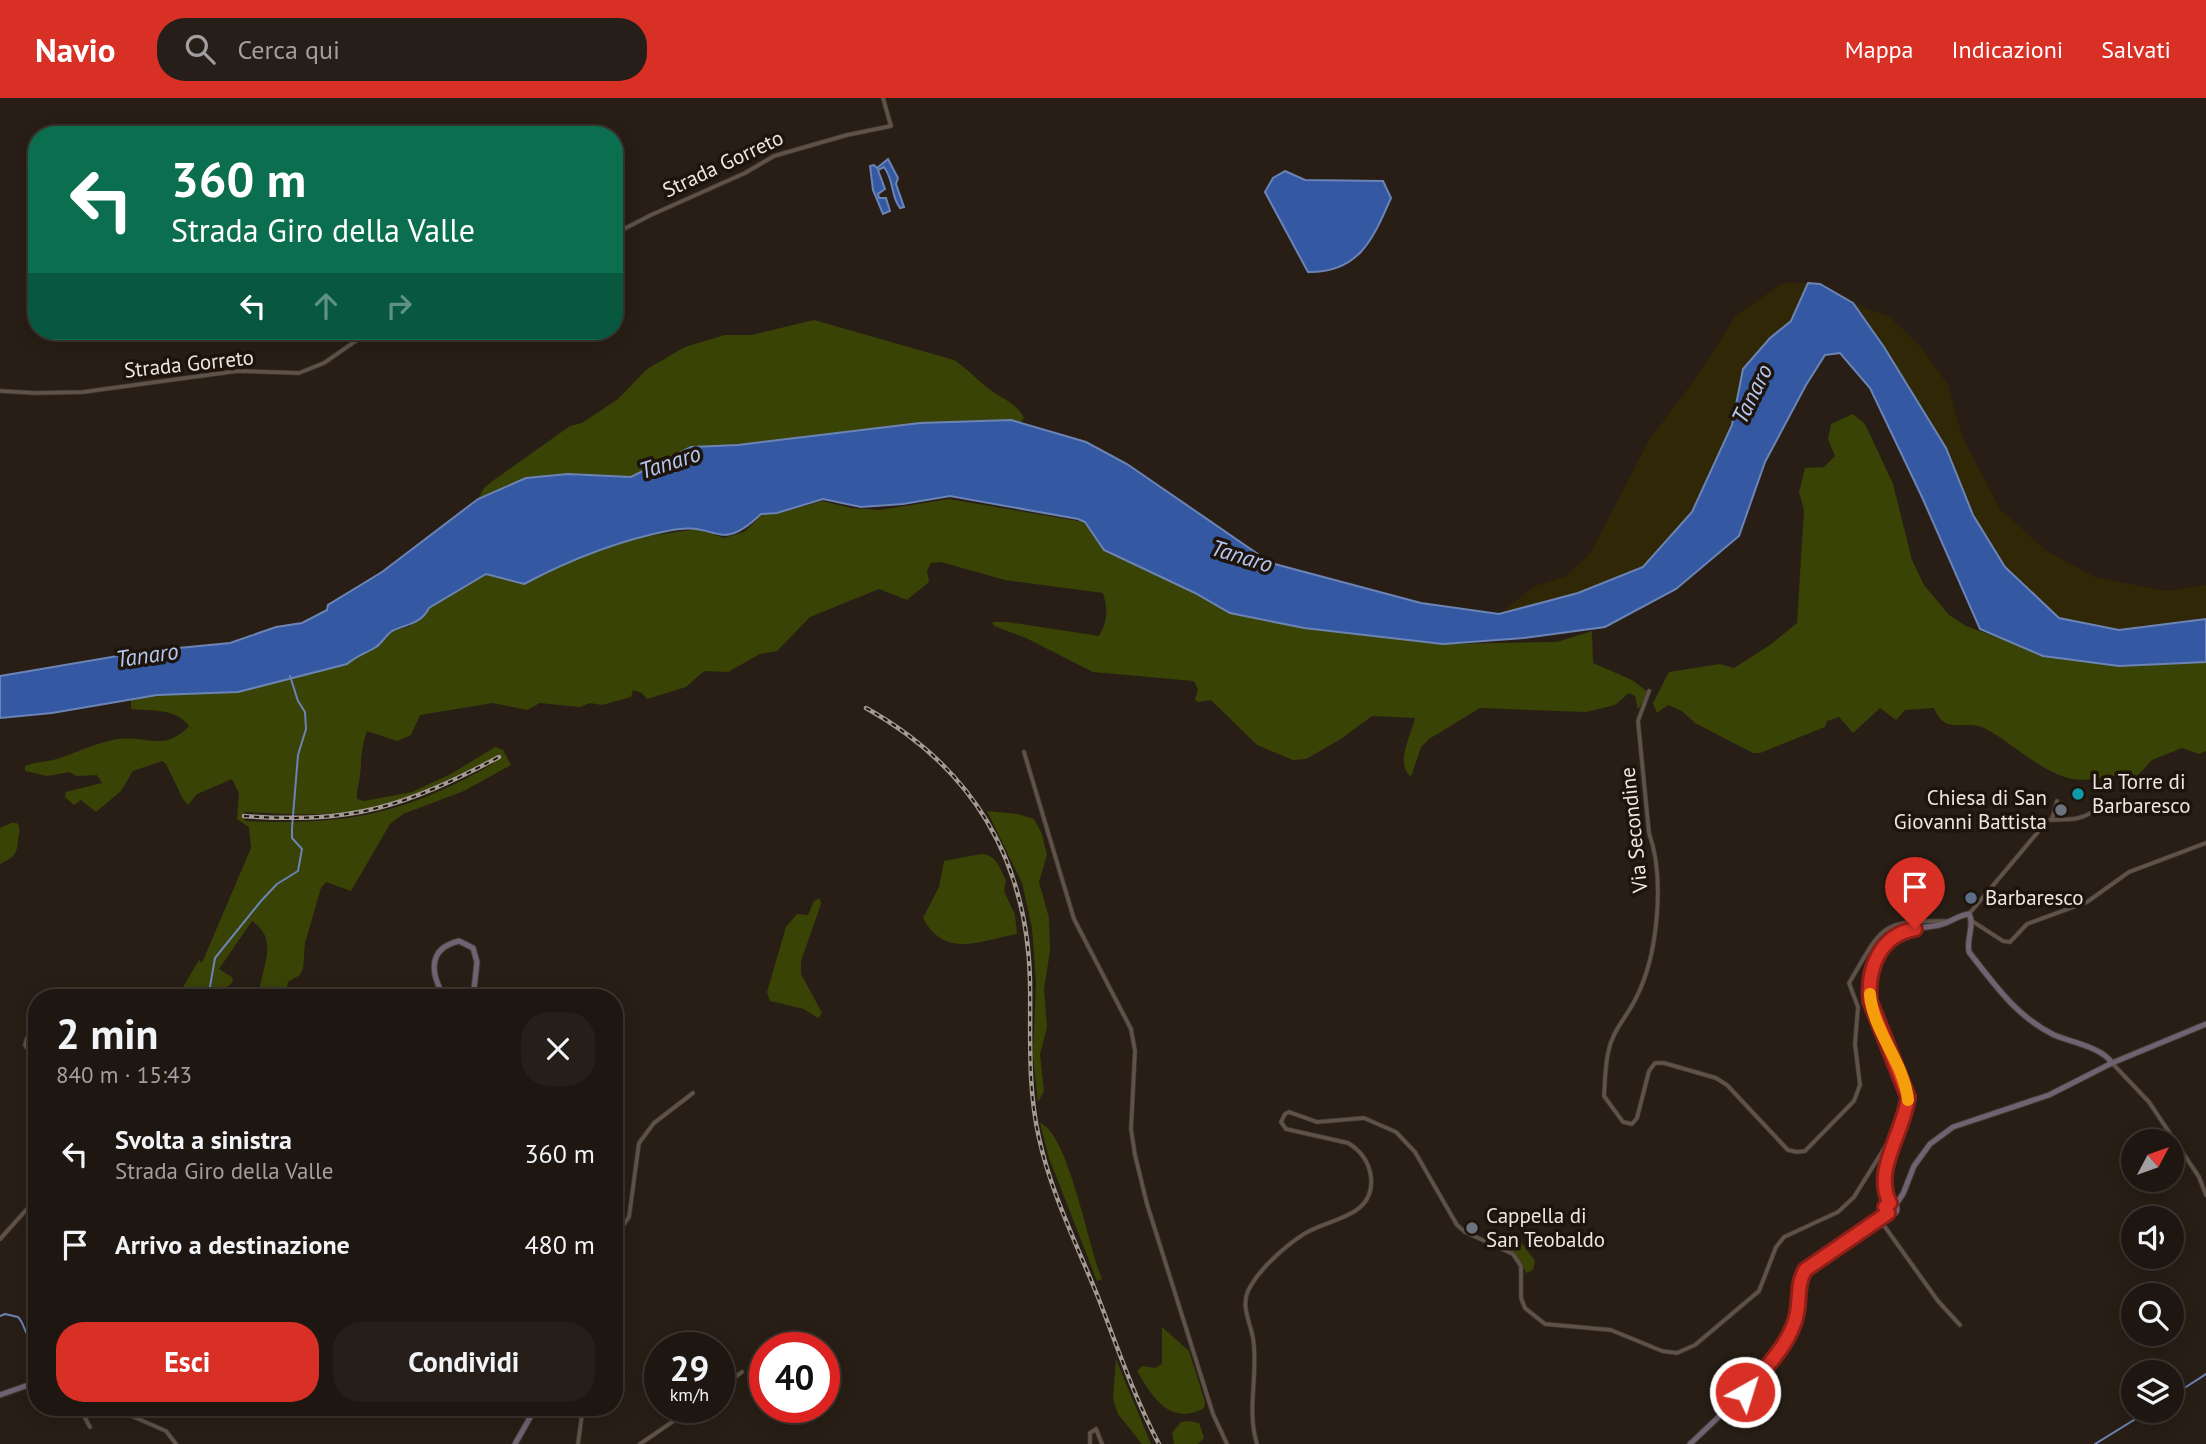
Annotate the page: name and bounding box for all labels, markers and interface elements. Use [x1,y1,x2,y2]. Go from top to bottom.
search box [157,18,647,81]
text: Navio [35,28,115,71]
icon: search [181,30,219,68]
text: Cerca qui [237,33,340,66]
text: Mappa [1845,34,1914,65]
text: Indicazioni [1952,34,2063,65]
text: Salvati [2101,34,2171,65]
street label: Strada Gorreto [658,124,788,203]
text: 360 m [171,147,306,211]
icon: left [56,154,147,245]
text: Strada Giro della Valle [171,209,475,251]
icon: left [234,287,272,325]
icon: ahead [307,287,345,325]
icon: right [380,287,418,325]
street label: Strada Gorreto [123,343,255,384]
water label: Tanaro [1725,359,1778,428]
water label: Tanaro [635,438,704,485]
water label: Tanaro [1208,532,1277,579]
water label: Tanaro [114,636,180,673]
street label: Via Secondine [1613,766,1654,895]
place label: La Torre di Barbaresco [2092,768,2190,819]
place label: Chiesa di San Giovanni Battista [1894,784,2047,835]
marker: La Torre di Barbaresco [2070,786,2086,802]
marker: Chiesa di San Giovanni Battista [2053,802,2069,818]
pin [1885,857,1945,929]
icon: arrive [1896,868,1934,906]
place label: Barbaresco [1985,884,2083,911]
marker: Barbaresco [1963,890,1979,906]
text: 2 min [56,1006,158,1061]
button: close [521,1012,595,1086]
text: 840 m · 15:43 [56,1060,192,1089]
text: Svolta a sinistra [115,1123,292,1156]
north arrow [2121,1129,2184,1192]
map controls [2121,1129,2184,1423]
icon: left [56,1135,94,1173]
text: 360 m [524,1137,595,1170]
text: Strada Giro della Valle [115,1156,333,1185]
place label: Cappella di San Teobaldo [1486,1202,1605,1253]
button: sound [2121,1206,2184,1269]
marker: Cappella di San Teobaldo [1464,1220,1480,1236]
icon: arrive [56,1226,94,1264]
text: Arrivo a destinazione [115,1228,350,1261]
text: 480 m [524,1228,595,1261]
button: search [2121,1283,2184,1346]
button: Esci [56,1322,319,1402]
button: Condividi [333,1322,595,1402]
speed limit sign: 40 [749,1332,840,1423]
text: 29 [670,1345,709,1391]
position arrow [1708,1355,1782,1429]
button: layers [2121,1360,2184,1423]
text: km/h [670,1383,709,1406]

